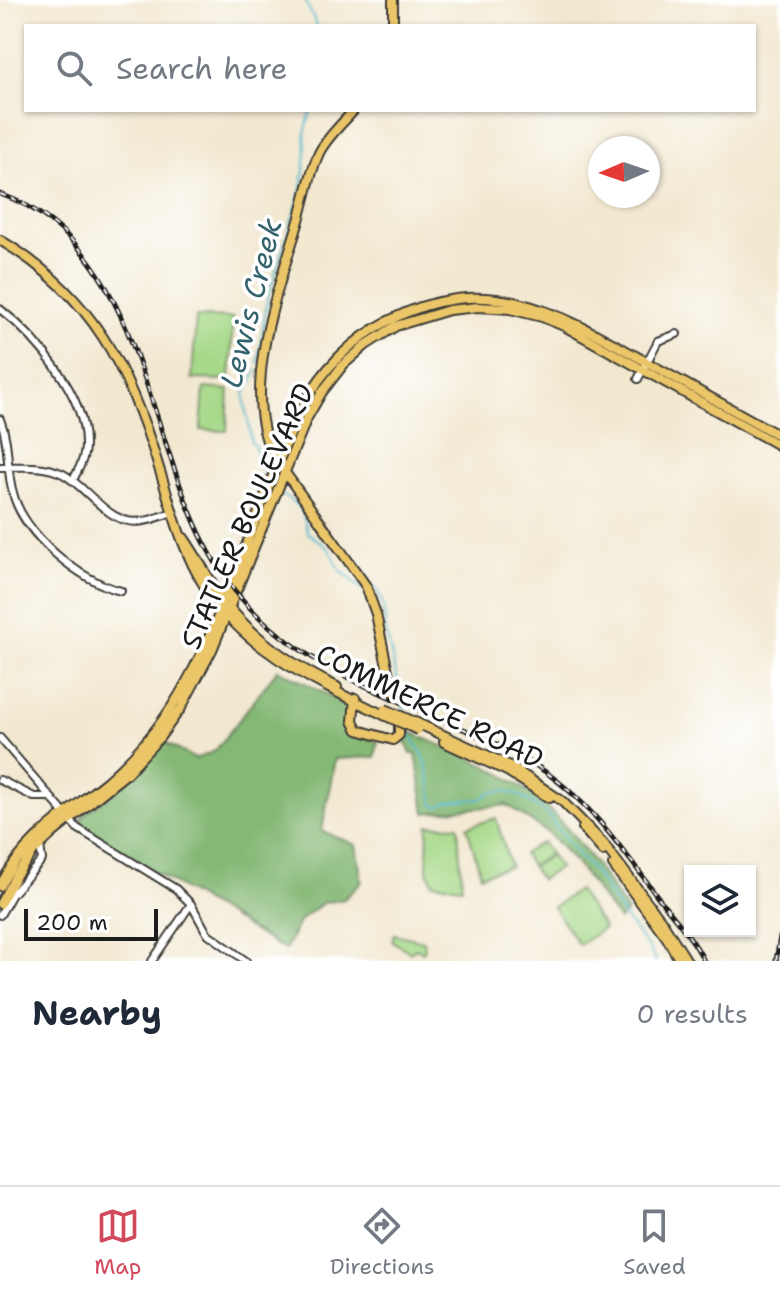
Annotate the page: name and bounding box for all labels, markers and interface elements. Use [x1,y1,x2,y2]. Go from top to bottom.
search box [24,24,756,112]
icon: search [52,46,96,90]
text: Search here [116,48,287,89]
north arrow [588,136,660,208]
water label: Lewis Creek [210,214,292,392]
street label: STATLER BOULEVARD [171,377,323,655]
street label: COMMERCE ROAD [310,634,550,778]
map controls [684,865,756,937]
button: layers [684,865,756,937]
scale bar [24,905,158,941]
text: 200 m [36,908,108,937]
text: Nearby [32,990,162,1036]
text: 0 results [636,996,748,1031]
tab: Map [94,1204,141,1281]
tab: Directions [330,1204,435,1281]
tab: Saved [623,1204,686,1281]

